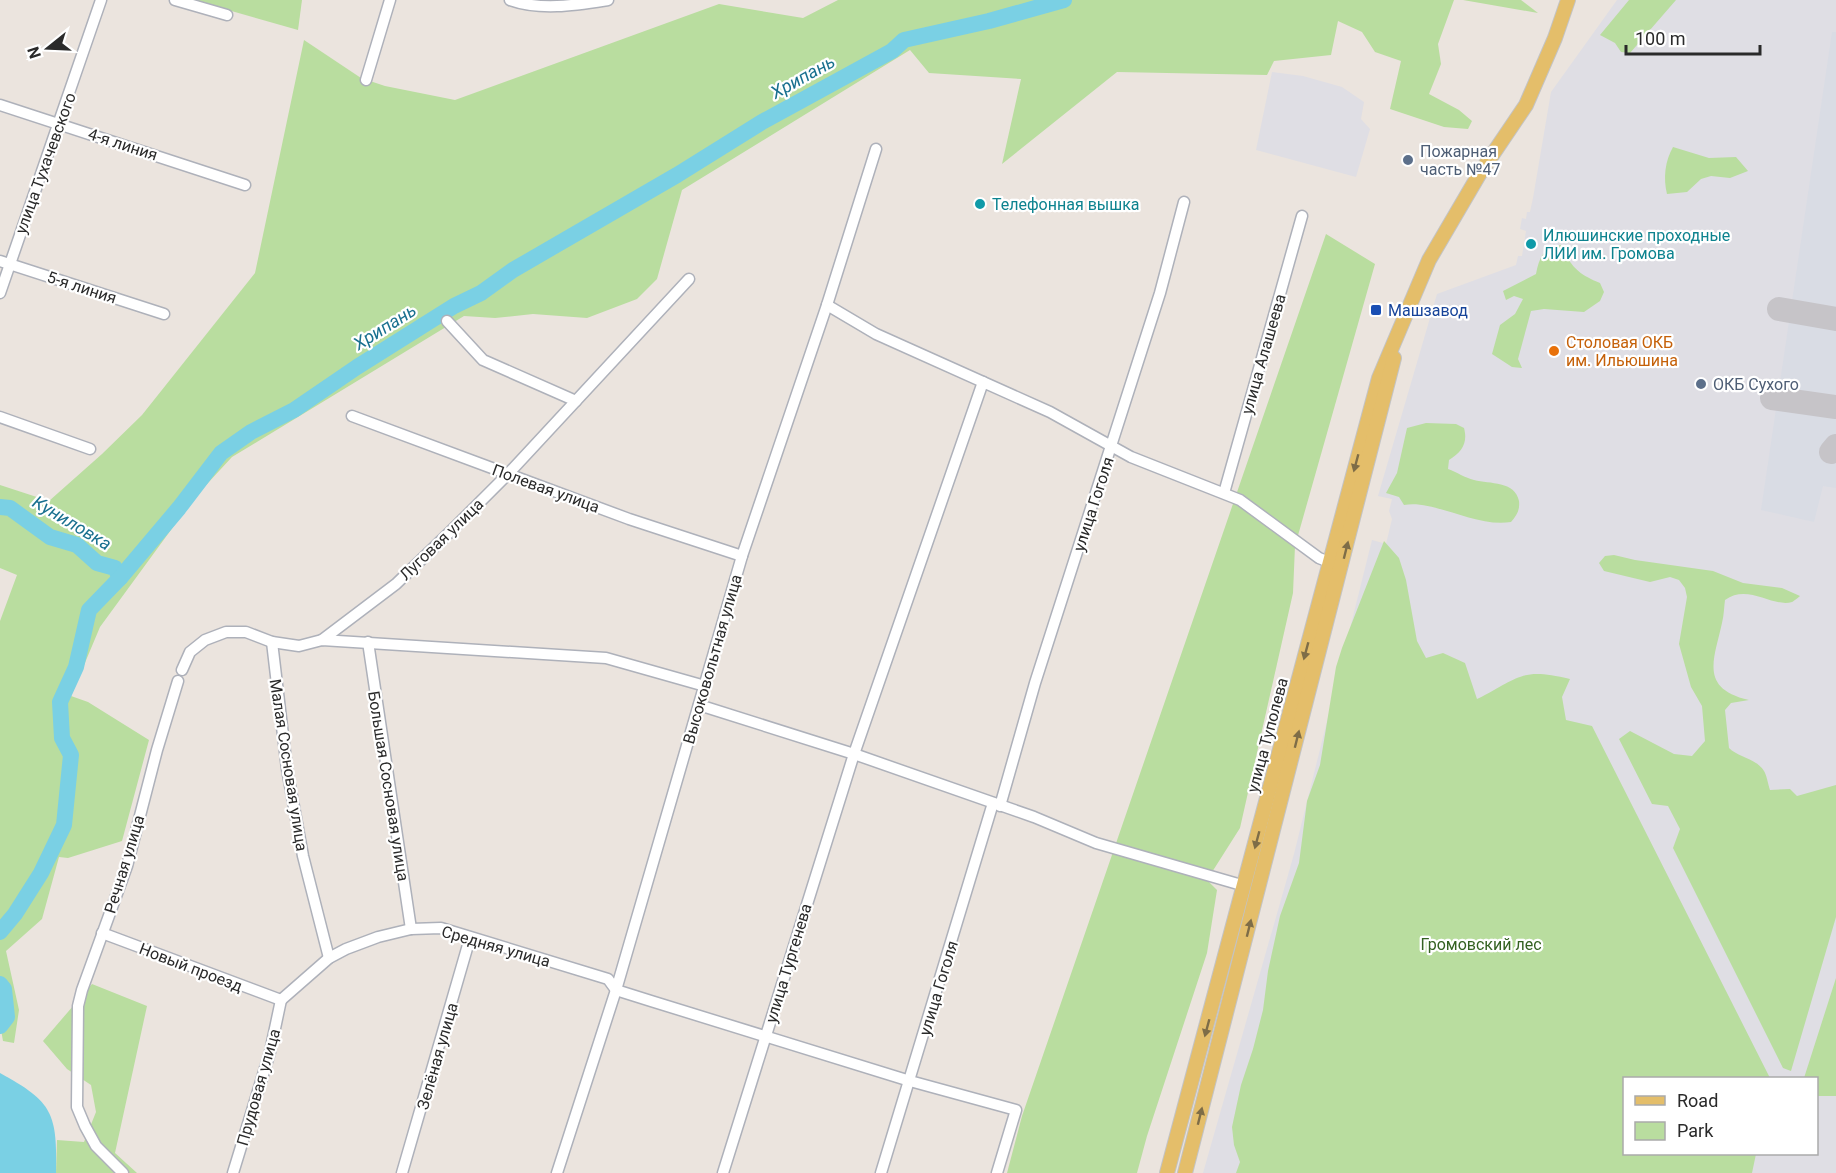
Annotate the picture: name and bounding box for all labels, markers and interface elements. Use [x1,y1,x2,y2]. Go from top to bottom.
north arrow [18,18,78,78]
scale bar [1626,18,1760,56]
text: 100 m [1635,28,1686,49]
text: N [23,44,45,61]
water label: Хрипань [766,50,838,103]
street label: улица Тухачевского [11,90,80,236]
street label: 4-я линия [86,124,160,165]
place label: Пожарная часть №47 [1420,142,1501,179]
marker: Пожарная часть №47 [1401,153,1415,167]
place label: Телефонная вышка [992,195,1140,214]
marker: Телефонная вышка [973,197,987,211]
place label: Илюшинские проходные ЛИИ им. Громова [1543,226,1730,263]
marker: Илюшинские проходные ЛИИ им. Громова [1524,237,1538,251]
street label: 5-я линия [45,267,119,308]
street label: улица Алашеева [1237,292,1290,416]
water label: Хрипань [349,299,420,355]
place label: Машзавод [1388,301,1468,320]
marker: Машзавод [1369,303,1383,317]
place label: Столовая ОКБ им. Ильюшина [1566,333,1678,370]
marker: Столовая ОКБ им. Ильюшина [1547,344,1561,358]
place label: ОКБ Сухого [1713,375,1799,394]
marker: ОКБ Сухого [1694,377,1708,391]
one-way arrow [1351,454,1360,472]
street label: улица Гоголя [1069,455,1118,554]
street label: Полевая улица [490,460,602,517]
water label: Куниловка [29,491,115,554]
street label: Луговая улица [396,495,487,584]
one-way arrow [1342,541,1351,559]
street label: Высоковольтная улица [679,572,746,746]
one-way arrow [1301,642,1311,660]
street label: улица Туполева [1243,676,1292,795]
street label: Малая Сосновая улица [265,678,312,853]
street label: Большая Сосновая улица [364,690,413,882]
one-way arrow [1293,729,1303,748]
street label: Речная улица [101,813,148,916]
one-way arrow [1252,831,1261,849]
street label: улица Тургенева [761,901,816,1025]
one-way arrow [1244,918,1254,937]
street label: Средняя улица [439,922,552,971]
park label: Громовский лес [1420,935,1542,954]
street label: улица Гоголя [915,938,962,1038]
street label: Новый проезд [137,939,245,996]
street label: Зелёная улица [413,1000,462,1112]
one-way arrow [1201,1019,1211,1037]
street label: Прудовая улица [233,1026,284,1148]
legend [1623,1077,1818,1155]
text: Road [1677,1090,1718,1111]
one-way arrow [1196,1107,1205,1125]
text: Park [1677,1120,1714,1141]

